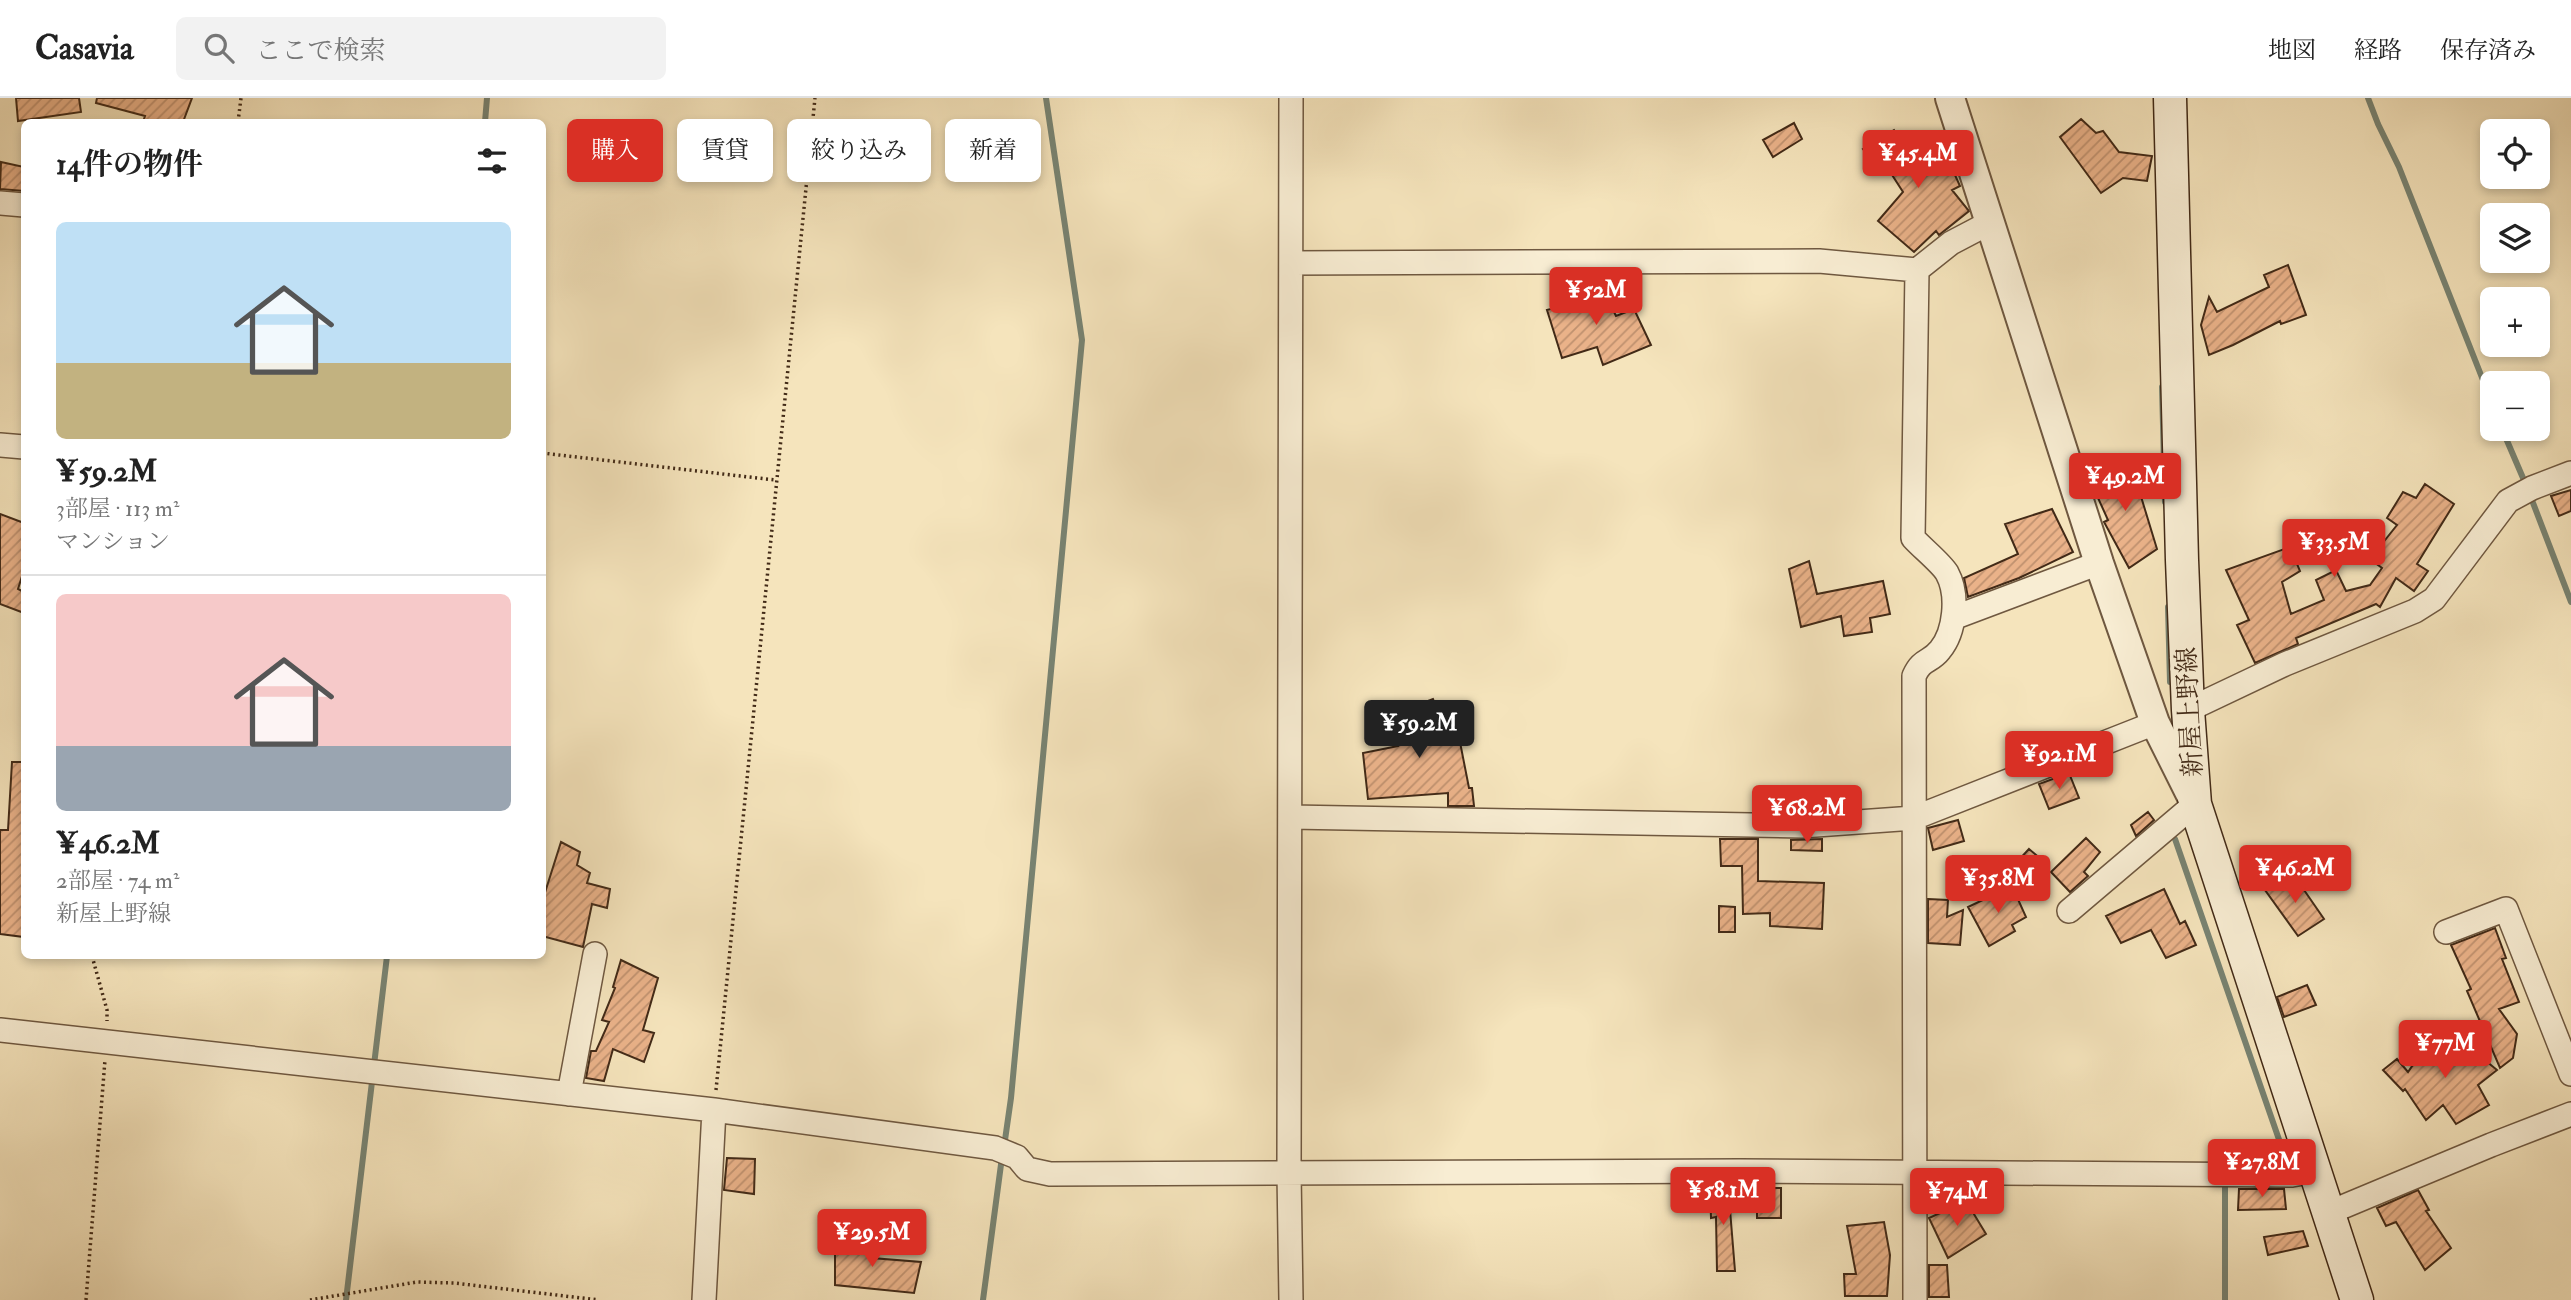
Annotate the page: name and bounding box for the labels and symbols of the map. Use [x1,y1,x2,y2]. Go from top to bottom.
pin: ¥45.4M [1861,130,1975,190]
pin: ¥52M [1555,268,1637,327]
pin: ¥49.2M [2068,454,2182,513]
pin: ¥33.5M [2277,519,2391,579]
street label: 新屋上野線 [2171,646,2209,778]
pin: ¥59.2M [1362,700,1476,760]
pin: ¥92.1M [2002,732,2116,791]
pin: ¥68.2M [1750,786,1864,845]
pin: ¥46.2M [2238,846,2352,905]
pin: ¥35.8M [1941,856,2055,915]
pin: ¥77M [2404,1020,2486,1080]
pin: ¥27.8M [2205,1140,2319,1199]
pin: ¥58.1M [1666,1168,1780,1227]
pin: ¥74M [1916,1168,1998,1228]
pin: ¥29.5M [815,1210,929,1269]

